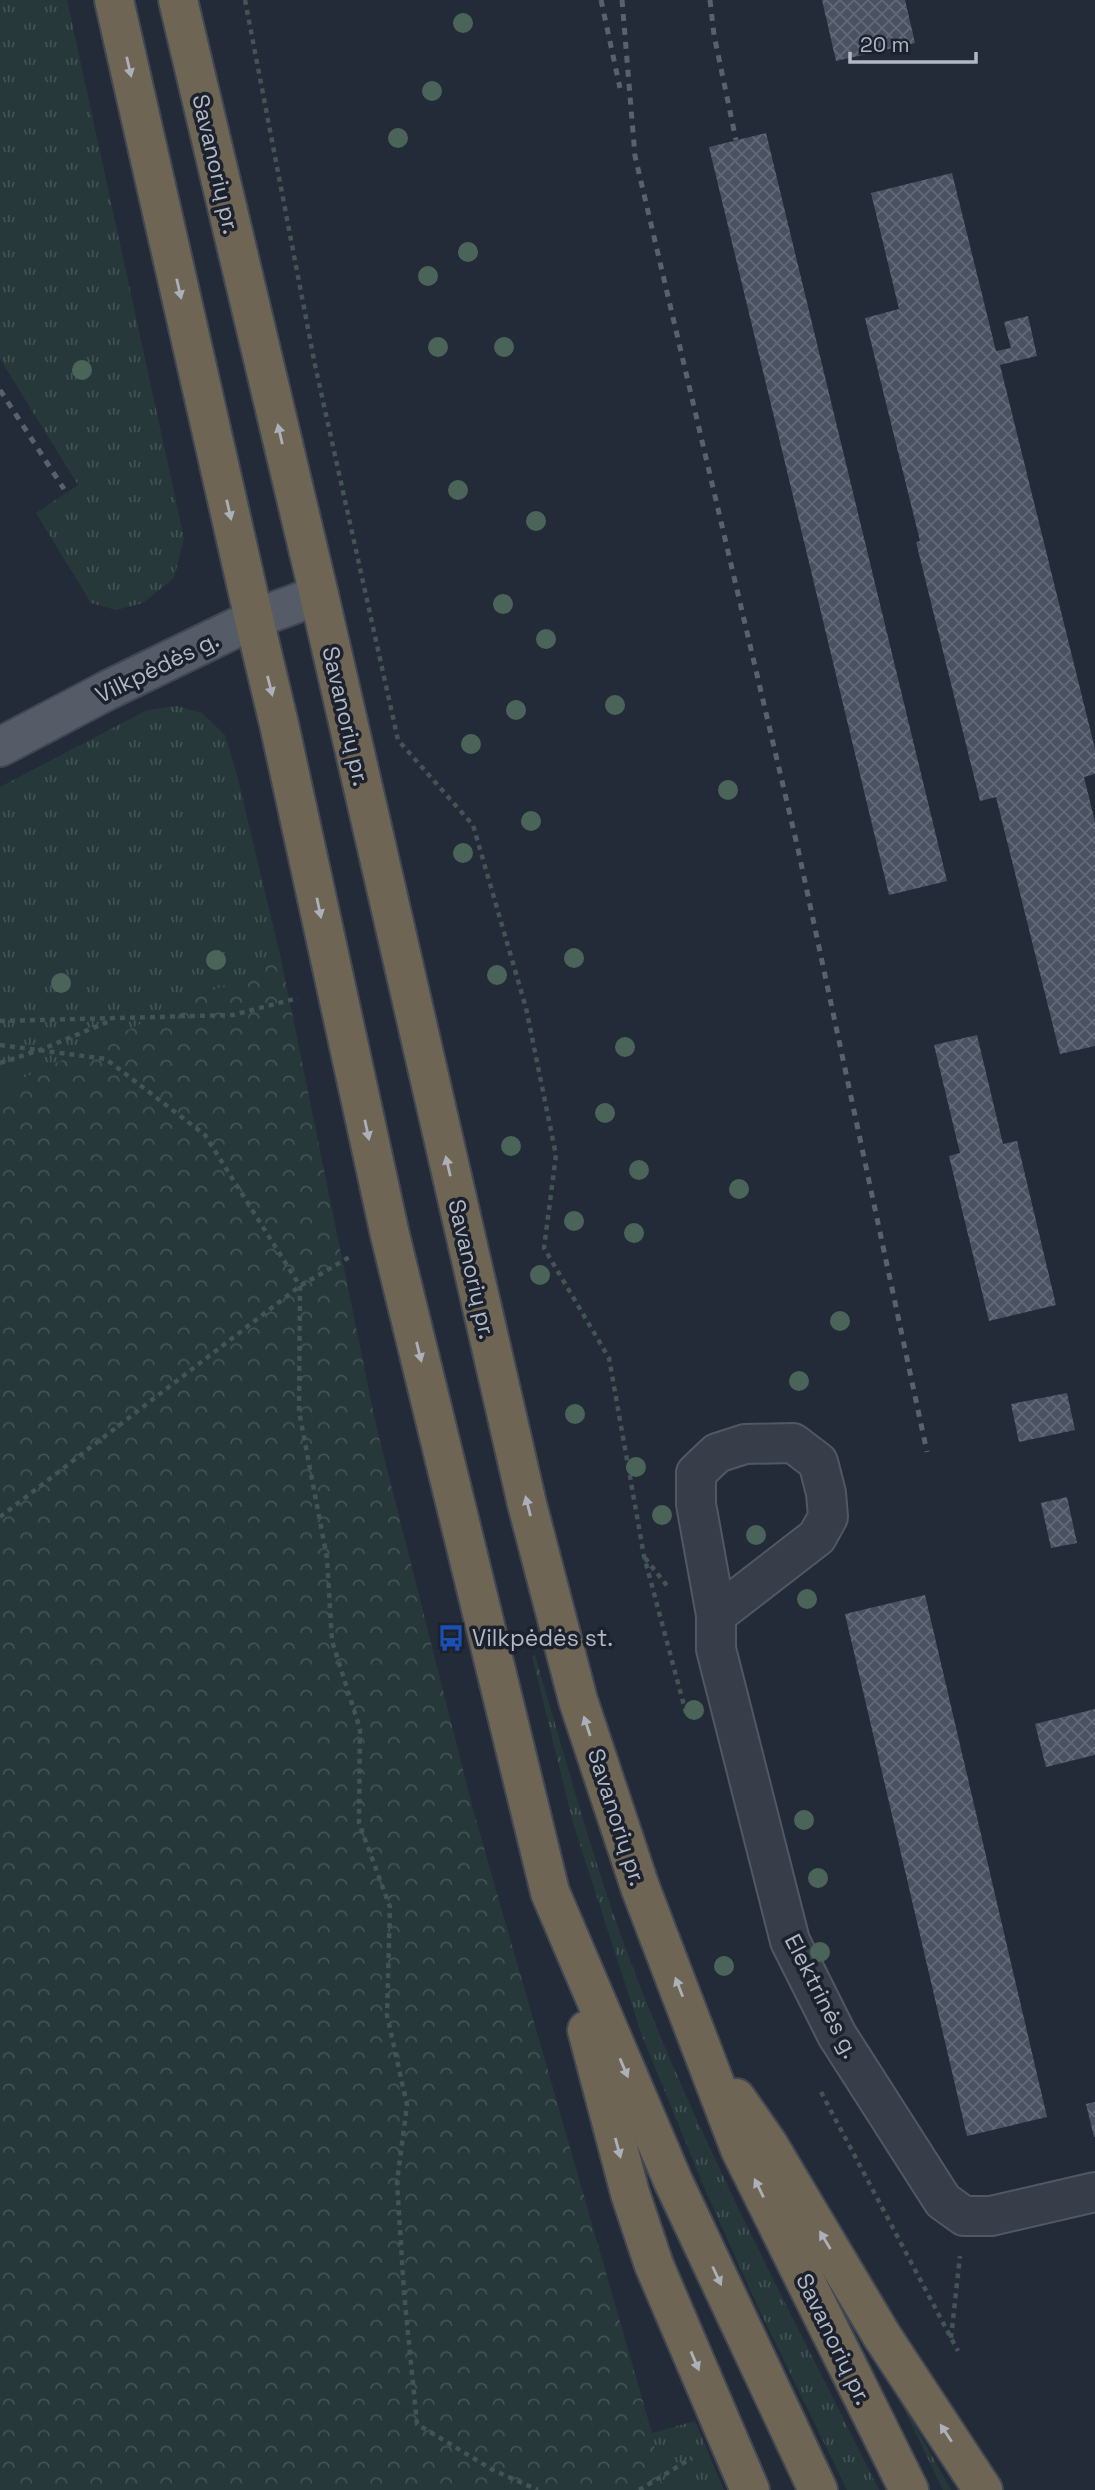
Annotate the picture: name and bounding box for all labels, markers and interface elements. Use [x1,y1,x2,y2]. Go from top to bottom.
scale bar [850,21,976,65]
text: 20 m [860,31,910,58]
one-way arrow [124,56,135,78]
street label: Savanorių pr. [185,91,247,237]
one-way arrow [174,278,185,300]
one-way arrow [274,423,285,445]
one-way arrow [224,499,235,521]
street label: Vilkpėdės g. [90,624,224,710]
street label: Savanorių pr. [315,643,377,789]
one-way arrow [265,675,276,697]
one-way arrow [314,897,325,919]
one-way arrow [362,1119,373,1141]
one-way arrow [443,1154,454,1176]
street label: Savanorių pr. [441,1196,503,1342]
one-way arrow [414,1341,425,1363]
one-way arrow [522,1495,533,1517]
bus stop icon: Vilkpėdės st. [436,1623,466,1653]
place label: Vilkpėdės st. [472,1623,613,1653]
one-way arrow [581,1715,591,1736]
street label: Savanorių pr. [581,1745,653,1889]
street label: Elektrinės g. [778,1929,866,2063]
one-way arrow [673,1976,684,1997]
one-way arrow [619,2058,630,2079]
one-way arrow [613,2137,624,2159]
one-way arrow [753,2178,764,2198]
one-way arrow [819,2231,831,2250]
one-way arrow [711,2266,723,2286]
street label: Savanorių pr. [789,2268,879,2410]
one-way arrow [690,2351,701,2372]
one-way arrow [939,2424,953,2442]

